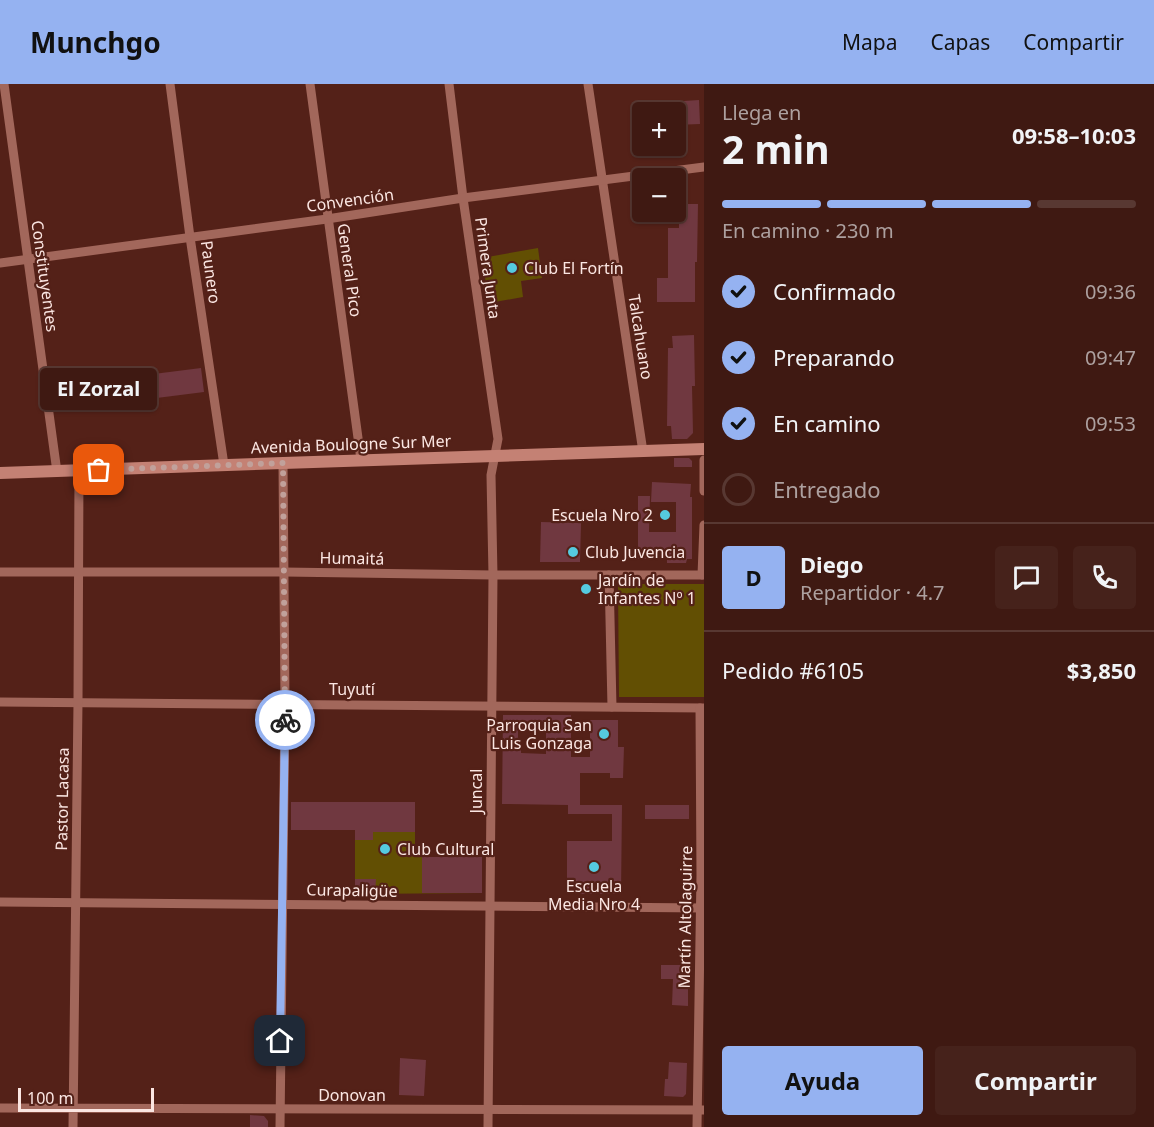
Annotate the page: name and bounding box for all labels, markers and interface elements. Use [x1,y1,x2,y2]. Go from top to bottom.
text: Munchgo [30,23,161,61]
text: Mapa [842,28,898,56]
text: Capas [931,28,990,56]
text: Compartir [1023,28,1124,56]
text: Llega en [722,99,801,126]
map controls [632,102,686,222]
button: + [632,102,686,156]
text: 09:58–10:03 [1012,120,1136,150]
text: 2 min [722,122,829,175]
button: − [632,168,686,222]
street label: Convención [305,183,395,217]
street label: Primera Junta [470,216,506,320]
text: En camino · 230 m [722,217,894,244]
street label: Constituyentes [26,219,64,333]
street label: General Pico [333,222,367,318]
street label: Paunero [196,239,226,305]
place label: Club El Fortín [524,257,624,279]
marker: Club El Fortín [505,261,519,275]
icon: check [722,275,755,308]
text: Confirmado [773,276,896,306]
text: 09:36 [1085,278,1136,305]
street label: Talcahuano [623,293,659,381]
icon: check [722,341,755,374]
text: Preparando [773,342,895,372]
text: 09:47 [1085,344,1136,371]
callout: El Zorzal [40,368,158,410]
text: El Zorzal [57,375,140,402]
icon: check [722,407,755,440]
text: En camino [773,408,881,438]
text: 09:53 [1085,410,1136,437]
street label: Avenida Boulogne Sur Mer [250,429,452,458]
pin [73,444,124,495]
icon: bag [82,453,115,486]
text: Entregado [773,474,881,504]
place label: Escuela Nro 2 [551,504,653,526]
marker: Escuela Nro 2 [658,508,672,522]
place label: Club Juvencia [585,541,685,563]
marker: Club Juvencia [566,545,580,559]
street label: Humaitá [320,546,384,570]
button: chat [995,546,1058,609]
button: phone [1073,546,1136,609]
text: Diego [800,549,863,579]
text: D [745,562,762,592]
place label: Jardín de Infantes Nº 1 [596,569,696,609]
text: Repartidor · 4.7 [800,579,945,606]
marker: Jardín de Infantes Nº 1 [579,582,593,596]
text: Pedido #6105 [722,655,864,685]
text: $3,850 [1067,655,1136,685]
street label: Tuyutí [329,678,376,700]
courier [255,690,315,750]
icon: bike [269,704,302,737]
place label: Parroquia San Luis Gonzaga [486,714,592,754]
marker: Parroquia San Luis Gonzaga [597,727,611,741]
street label: Pastor Lacasa [50,747,74,851]
street label: Juncal [465,769,487,815]
place label: Club Cultural [397,838,494,860]
marker: Club Cultural [378,842,392,856]
street label: Martín Altolaguirre [673,845,697,989]
marker: Escuela Media Nro 4 [587,860,601,874]
place label: Escuela Media Nro 4 [548,875,640,915]
street label: Curapaligüe [306,878,398,902]
pin [254,1015,305,1066]
icon: home [263,1024,296,1057]
button: Ayuda [722,1046,923,1115]
button: Compartir [935,1046,1136,1115]
street label: Donovan [318,1084,386,1106]
scale bar [18,1085,154,1112]
text: 100 m [27,1087,74,1109]

